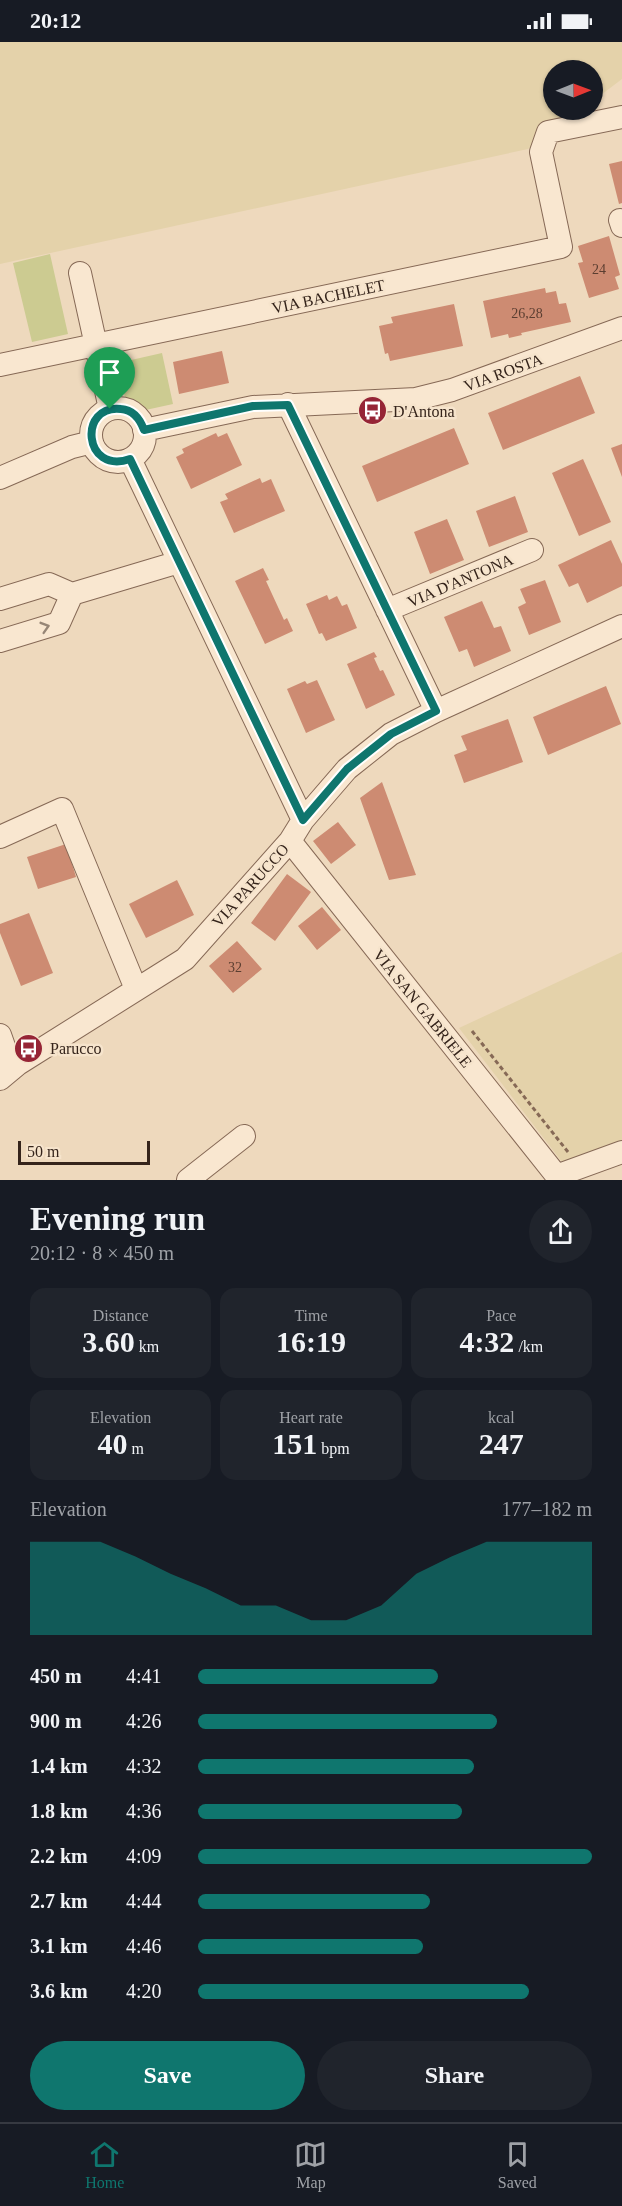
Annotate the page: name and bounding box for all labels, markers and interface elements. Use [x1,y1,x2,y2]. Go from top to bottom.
text: 20:12 [30,8,81,33]
north arrow [543,60,603,120]
map controls [543,60,603,120]
house number: 24 [592,262,606,277]
street label: VIA BACHELET [270,276,386,317]
house number: 26,28 [511,306,543,321]
pin [84,347,135,409]
street label: VIA ROSTA [461,350,545,395]
icon: arrive [93,356,126,389]
bus stop icon: D'Antona [356,395,388,427]
place label: D'Antona [393,403,455,420]
street label: VIA D'ANTONA [405,550,516,610]
one-way arrow [39,622,50,634]
street label: VIA PARUCCO [209,840,292,930]
street label: VIA SAN GABRIELE [370,946,475,1071]
house number: 32 [228,960,242,975]
bus stop icon: Parucco [13,1032,45,1064]
place label: Parucco [50,1040,102,1057]
scale bar [18,1138,150,1166]
text: 50 m [27,1143,59,1160]
button: share [529,1200,592,1263]
text: Evening run [30,1201,205,1237]
text: 20:12 · 8 × 450 m [30,1242,174,1264]
text: Distance [93,1307,149,1324]
text: Time [294,1307,328,1324]
text: Pace [486,1307,516,1324]
text: 3.60 [82,1325,135,1358]
text: 16:19 [276,1325,346,1358]
text: 4:32 [459,1325,514,1358]
text: km [135,1338,159,1355]
text: /km [514,1338,543,1355]
text: Elevation [90,1409,151,1426]
text: Heart rate [279,1409,343,1426]
text: kcal [488,1409,515,1426]
text: 40 [97,1427,127,1460]
text: 151 [272,1427,317,1460]
text: 247 [479,1427,524,1460]
text: m [127,1440,144,1457]
text: bpm [317,1440,350,1457]
text: Elevation [30,1498,107,1520]
text: 177–182 m [501,1498,592,1520]
text: 450 m [30,1665,82,1687]
text: 4:41 [126,1665,162,1687]
text: 900 m [30,1710,82,1732]
text: 4:26 [126,1710,162,1732]
text: 1.4 km [30,1755,88,1777]
text: 4:32 [126,1755,162,1777]
text: 1.8 km [30,1800,88,1822]
text: 4:36 [126,1800,162,1822]
text: 2.2 km [30,1845,88,1867]
text: 4:09 [126,1845,162,1867]
text: 2.7 km [30,1890,88,1912]
text: 4:44 [126,1890,162,1912]
text: 3.1 km [30,1935,88,1957]
text: 4:46 [126,1935,162,1957]
text: 3.6 km [30,1980,88,2002]
text: 4:20 [126,1980,162,2002]
button: Save [30,2041,305,2110]
button: Share [317,2041,592,2110]
tab: Home [85,2138,124,2192]
tab: Map [294,2138,327,2192]
tab: Saved [498,2138,537,2192]

